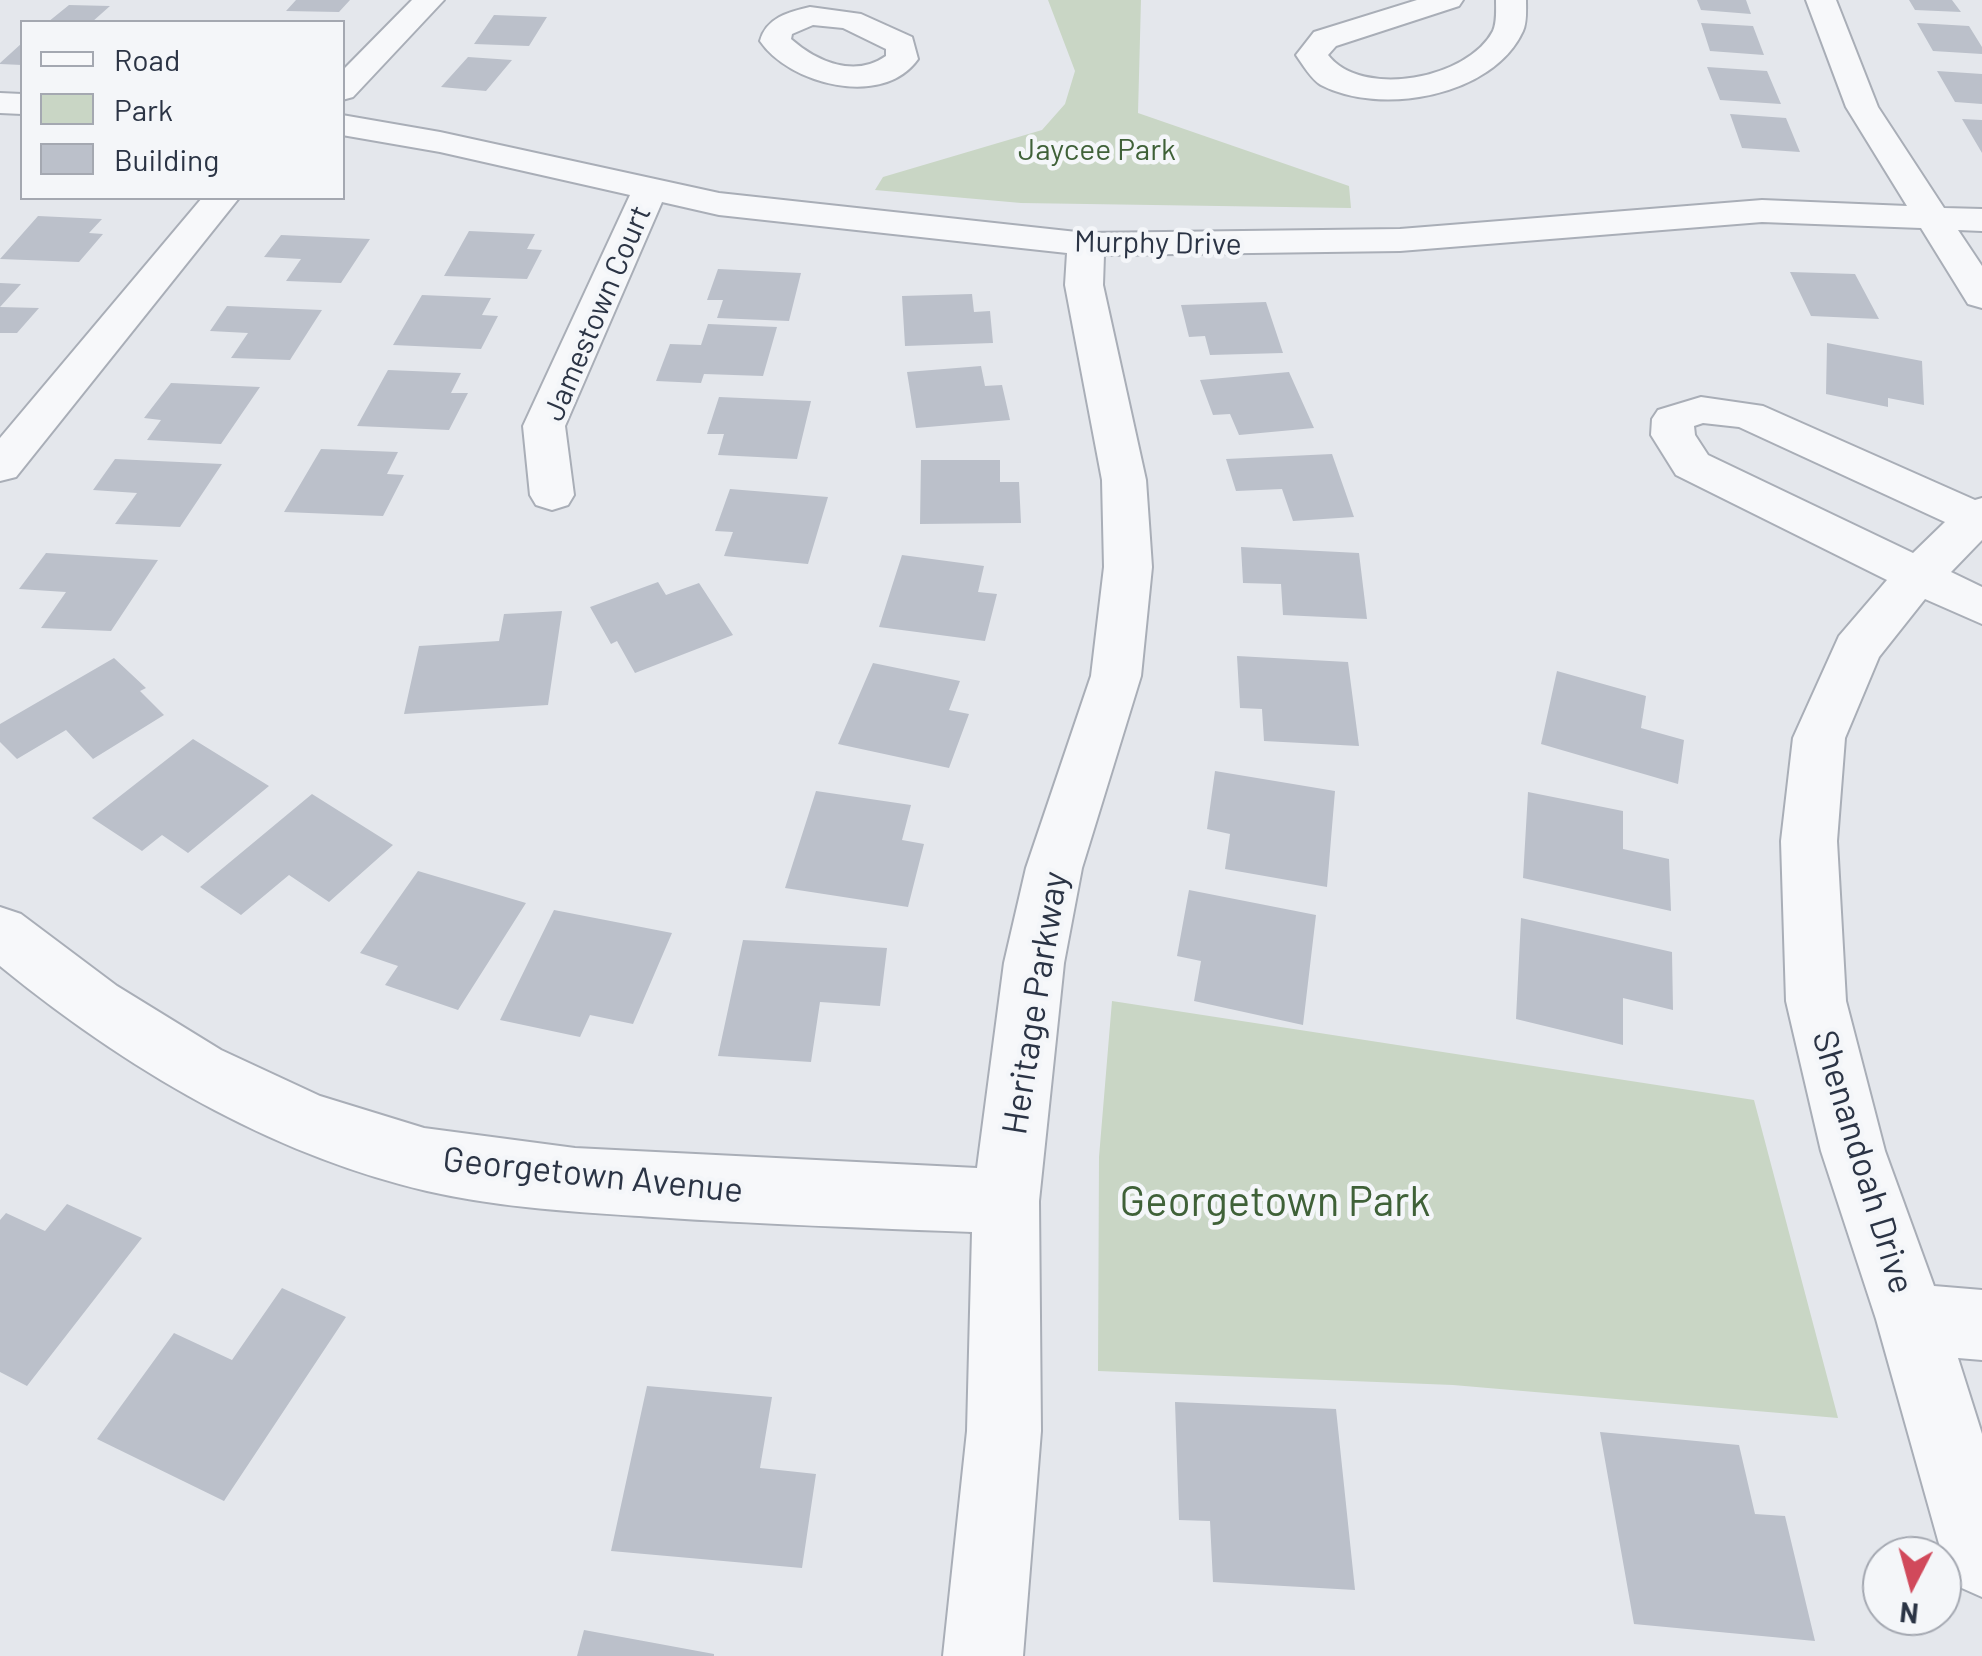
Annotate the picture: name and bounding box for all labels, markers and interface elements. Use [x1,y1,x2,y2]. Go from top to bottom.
legend [20,20,345,200]
text: Road [114,41,180,77]
text: Park [114,91,173,127]
park label: Jaycee Park [1018,132,1176,168]
text: Building [114,141,219,177]
street label: Jamestown Court [535,200,659,426]
street label: Murphy Drive [1074,224,1242,262]
street label: Heritage Parkway [993,869,1077,1137]
street label: Shenandoah Drive [1803,1025,1923,1299]
street label: Georgetown Avenue [441,1138,745,1212]
park label: Georgetown Park [1120,1177,1430,1227]
north arrow [1862,1536,1962,1636]
text: N [1898,1596,1920,1632]

